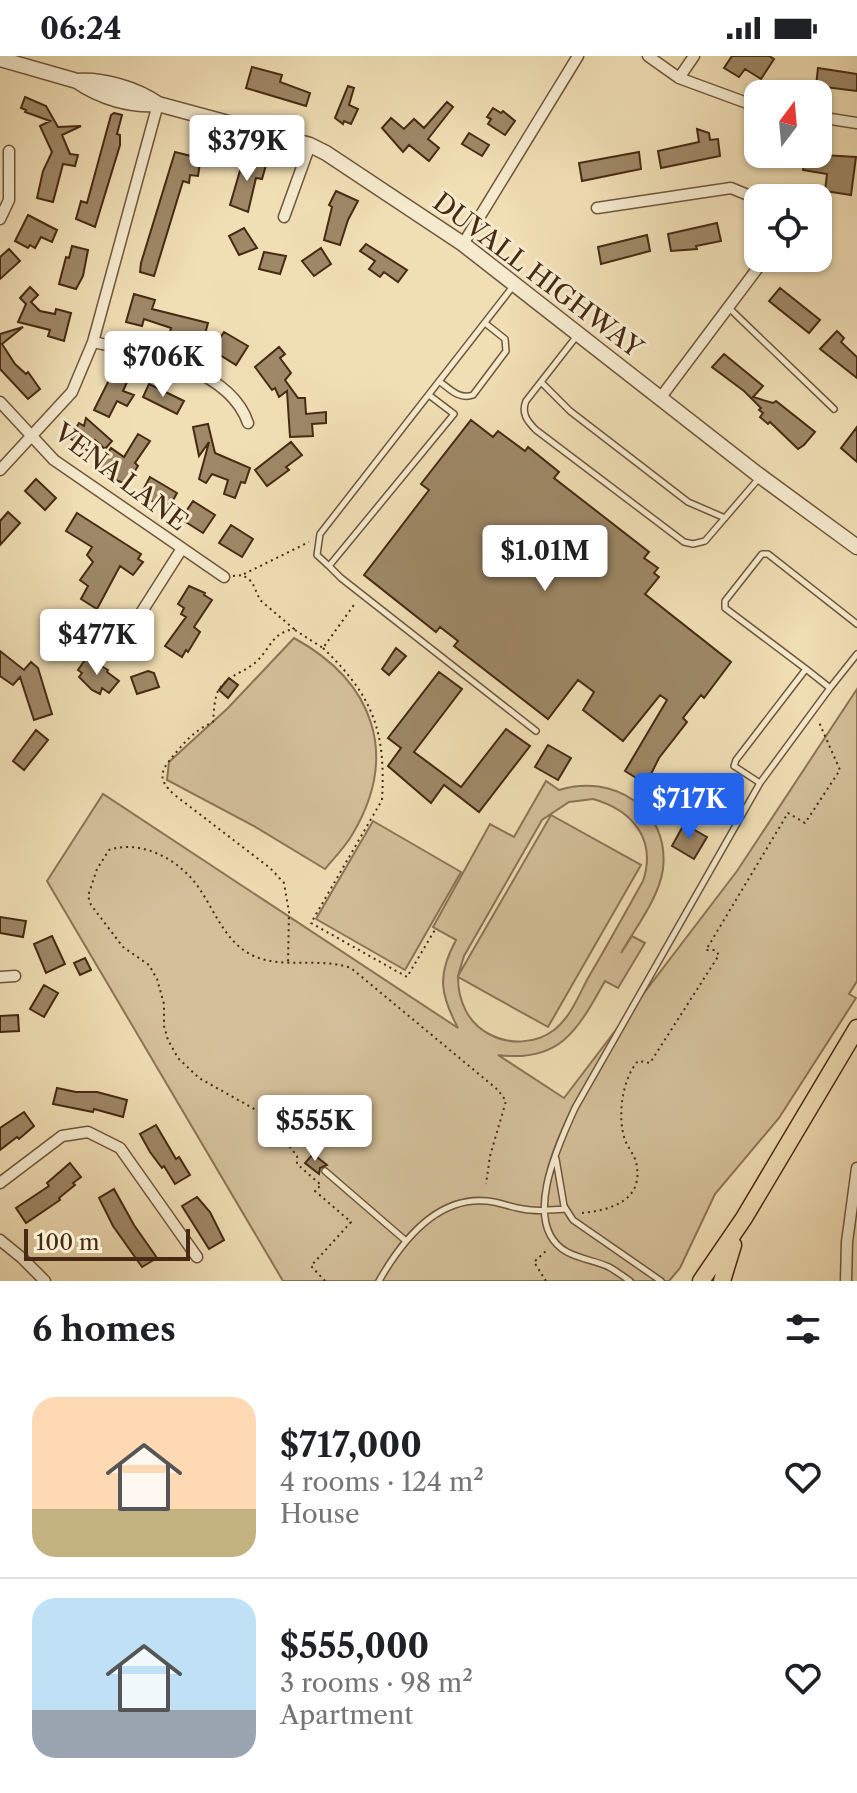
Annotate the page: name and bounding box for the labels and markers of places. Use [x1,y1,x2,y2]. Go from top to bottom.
pin: $379K [191,115,303,183]
pin: $706K [107,331,219,399]
pin: $1.01M [480,525,610,593]
pin: $477K [41,609,153,677]
pin: $717K [633,773,745,841]
pin: $555K [259,1095,371,1163]

